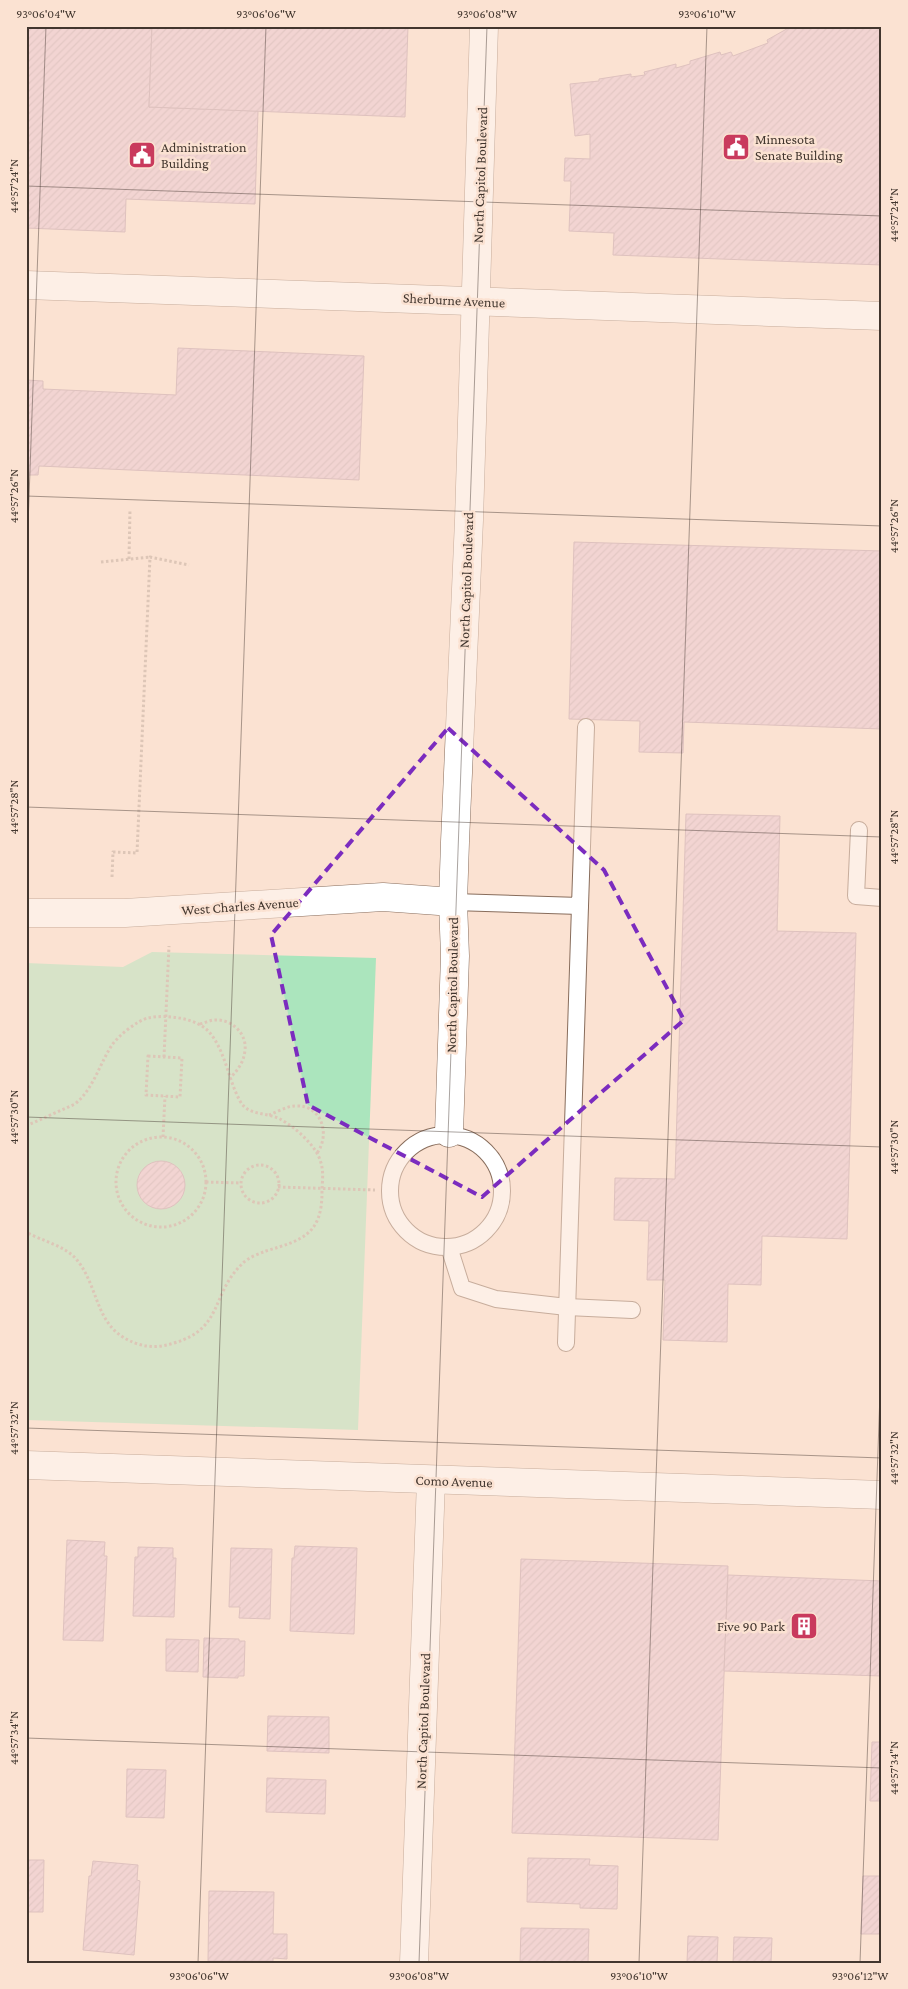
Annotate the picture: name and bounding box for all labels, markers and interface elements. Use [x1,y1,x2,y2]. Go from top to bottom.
text: 93°06'04"W [16,7,76,21]
text: 93°06'06"W [236,7,296,21]
text: 93°06'08"W [457,7,517,21]
text: 93°06'10"W [678,7,736,21]
street label: North Capitol Boulevard [470,106,490,243]
place label: Minnesota Senate Building [755,131,843,163]
public building icon: Minnesota Senate Building [721,132,751,162]
place label: Administration Building [161,139,247,171]
public building icon: Administration Building [127,140,157,170]
text: 44°57'24"N [7,159,21,213]
text: 44°57'24"N [887,188,901,242]
street label: Sherburne Avenue [403,289,505,311]
text: 44°57'26"N [7,469,21,523]
text: 44°57'26"N [887,499,901,553]
street label: North Capitol Boulevard [456,511,476,648]
text: 44°57'28"N [7,779,21,834]
text: 44°57'28"N [887,809,901,864]
street label: West Charles Avenue [181,894,299,918]
street label: North Capitol Boulevard [443,916,461,1053]
text: 44°57'30"N [7,1089,21,1144]
text: 44°57'30"N [887,1119,901,1174]
text: 44°57'32"N [7,1401,21,1455]
text: 44°57'32"N [887,1431,901,1485]
street label: Como Avenue [415,1472,493,1490]
building icon: Five 90 Park [789,1611,819,1641]
place label: Five 90 Park [717,1618,785,1634]
street label: North Capitol Boulevard [413,1652,433,1789]
text: 44°57'34"N [7,1711,21,1765]
text: 44°57'34"N [887,1741,901,1795]
text: 93°06'06"W [169,1969,229,1983]
text: 93°06'08"W [389,1969,449,1983]
text: 93°06'10"W [610,1969,668,1983]
text: 93°06'12"W [832,1969,888,1983]

